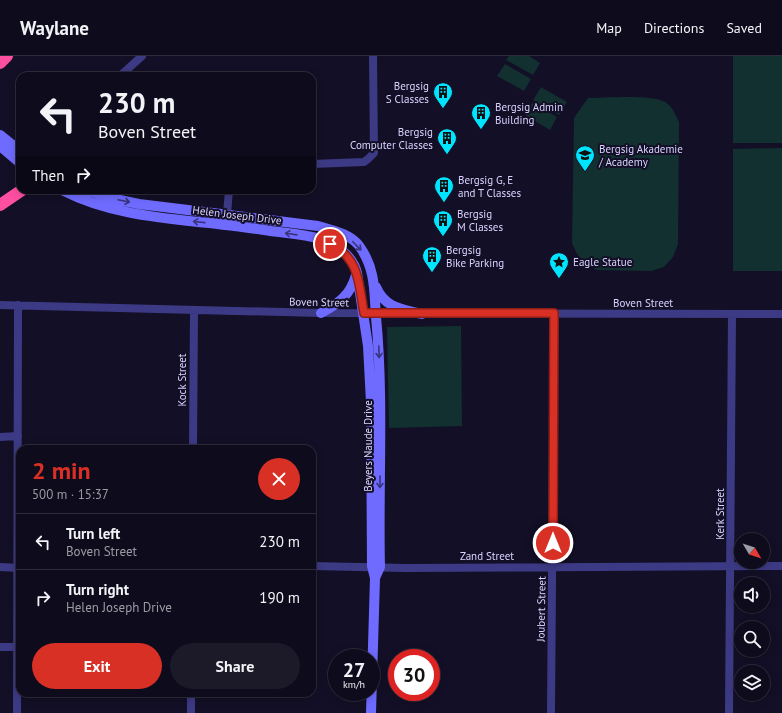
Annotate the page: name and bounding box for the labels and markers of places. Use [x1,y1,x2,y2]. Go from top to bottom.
place label: Bergsig S Classes [386,79,429,106]
building icon: Bergsig S Classes [432,81,454,109]
place label: Bergsig Admin Building [495,100,563,127]
building icon: Bergsig Admin Building [470,102,492,130]
place label: Bergsig Computer Classes [350,125,433,152]
building icon: Bergsig Computer Classes [436,127,458,155]
place label: Bergsig Akademie / Academy [598,142,683,169]
school or university icon: Bergsig Akademie / Academy [574,144,596,172]
place label: Bergsig G, E and T Classes [458,173,521,200]
building icon: Bergsig G, E and T Classes [433,175,455,203]
place label: Bergsig M Classes [457,207,503,234]
building icon: Bergsig M Classes [432,209,454,237]
pin [313,227,347,261]
place label: Bergsig Bike Parking [446,243,504,270]
building icon: Bergsig Bike Parking [421,245,443,273]
place icon: Eagle Statue [548,251,570,279]
place label: Eagle Statue [573,255,633,269]

